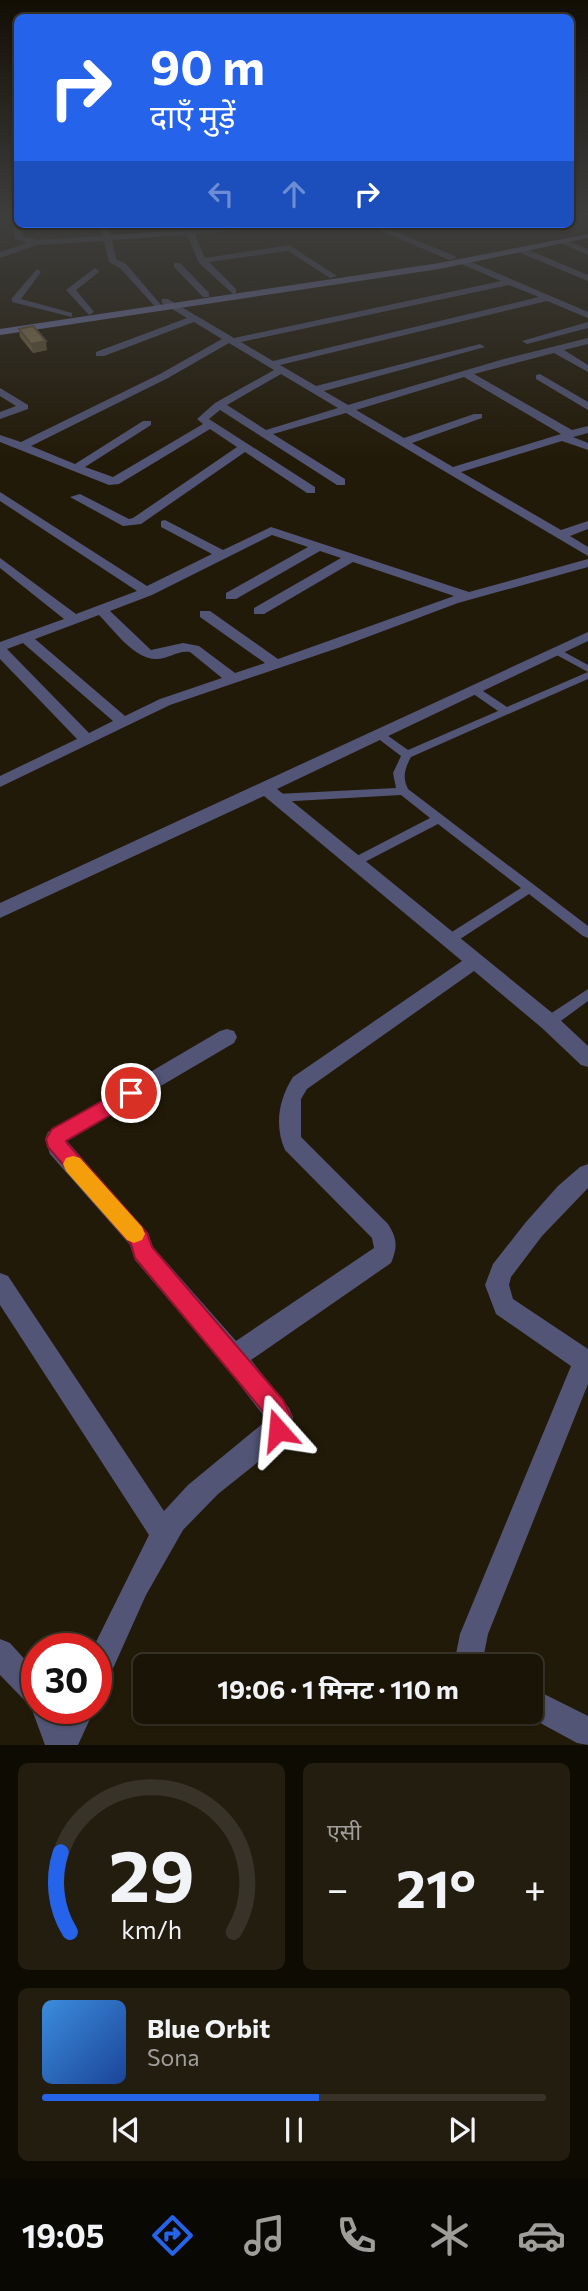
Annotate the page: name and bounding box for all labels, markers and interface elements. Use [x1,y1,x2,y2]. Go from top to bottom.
text: 90 m [150,35,265,95]
icon: right [35,42,126,133]
text: दाएँ मुड़ें [150,95,235,135]
icon: left [202,175,240,213]
icon: ahead [275,175,313,213]
icon: right [348,175,386,213]
pin [101,1063,161,1123]
icon: arrive [112,1074,150,1112]
position arrow [241,1393,315,1467]
speed limit sign: 30 [21,1633,112,1724]
text: 19:06 · 1 मिनट · 110 m [217,1673,459,1704]
text: एसी [327,1817,361,1845]
text: 29 [109,1829,194,1918]
text: 21° [396,1855,476,1919]
text: − [327,1864,349,1911]
text: + [524,1864,546,1911]
text: km/h [121,1914,182,1944]
text: Blue Orbit [147,2012,270,2043]
text: Sona [147,2043,199,2071]
icon: previous [107,2111,145,2149]
icon: pause [275,2111,313,2149]
icon: next [443,2111,481,2149]
icon: directions [148,2211,197,2260]
icon: music [240,2211,289,2260]
icon: phone [332,2211,381,2260]
icon: climate [425,2211,474,2260]
icon: car [517,2211,566,2260]
text: 19:05 [22,2215,104,2255]

